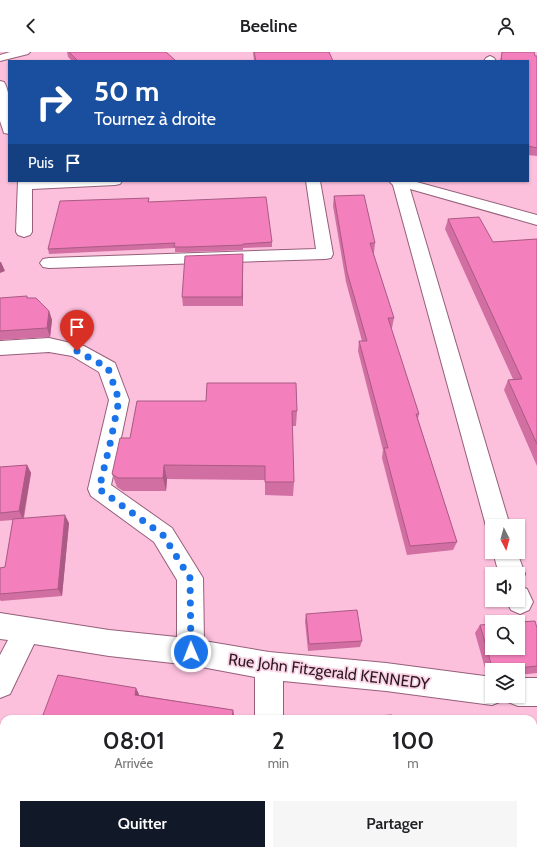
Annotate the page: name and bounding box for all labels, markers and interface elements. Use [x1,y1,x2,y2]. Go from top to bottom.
icon: back [20,15,42,37]
text: Beeline [240,15,297,37]
icon: person [495,15,517,37]
text: 50 m [94,74,159,108]
icon: right [28,76,80,128]
text: Tournez à droite [94,108,216,130]
icon: arrive [62,152,84,174]
text: Puis [28,154,54,172]
pin [60,310,94,351]
icon: arrive [66,316,88,338]
north arrow [485,519,525,559]
map controls [485,519,525,703]
button: sound [485,567,525,607]
button: search [485,615,525,655]
position arrow [170,631,212,673]
street label: Rue John Fitzgerald KENNEDY [227,650,432,693]
button: layers [485,663,525,703]
text: 08:01 [103,726,165,755]
text: 2 [272,726,285,755]
text: 100 [392,726,434,755]
text: Arrivée [115,755,153,771]
text: min [268,755,289,771]
text: m [407,755,419,771]
button: Quitter [20,801,265,847]
button: Partager [273,801,517,847]

